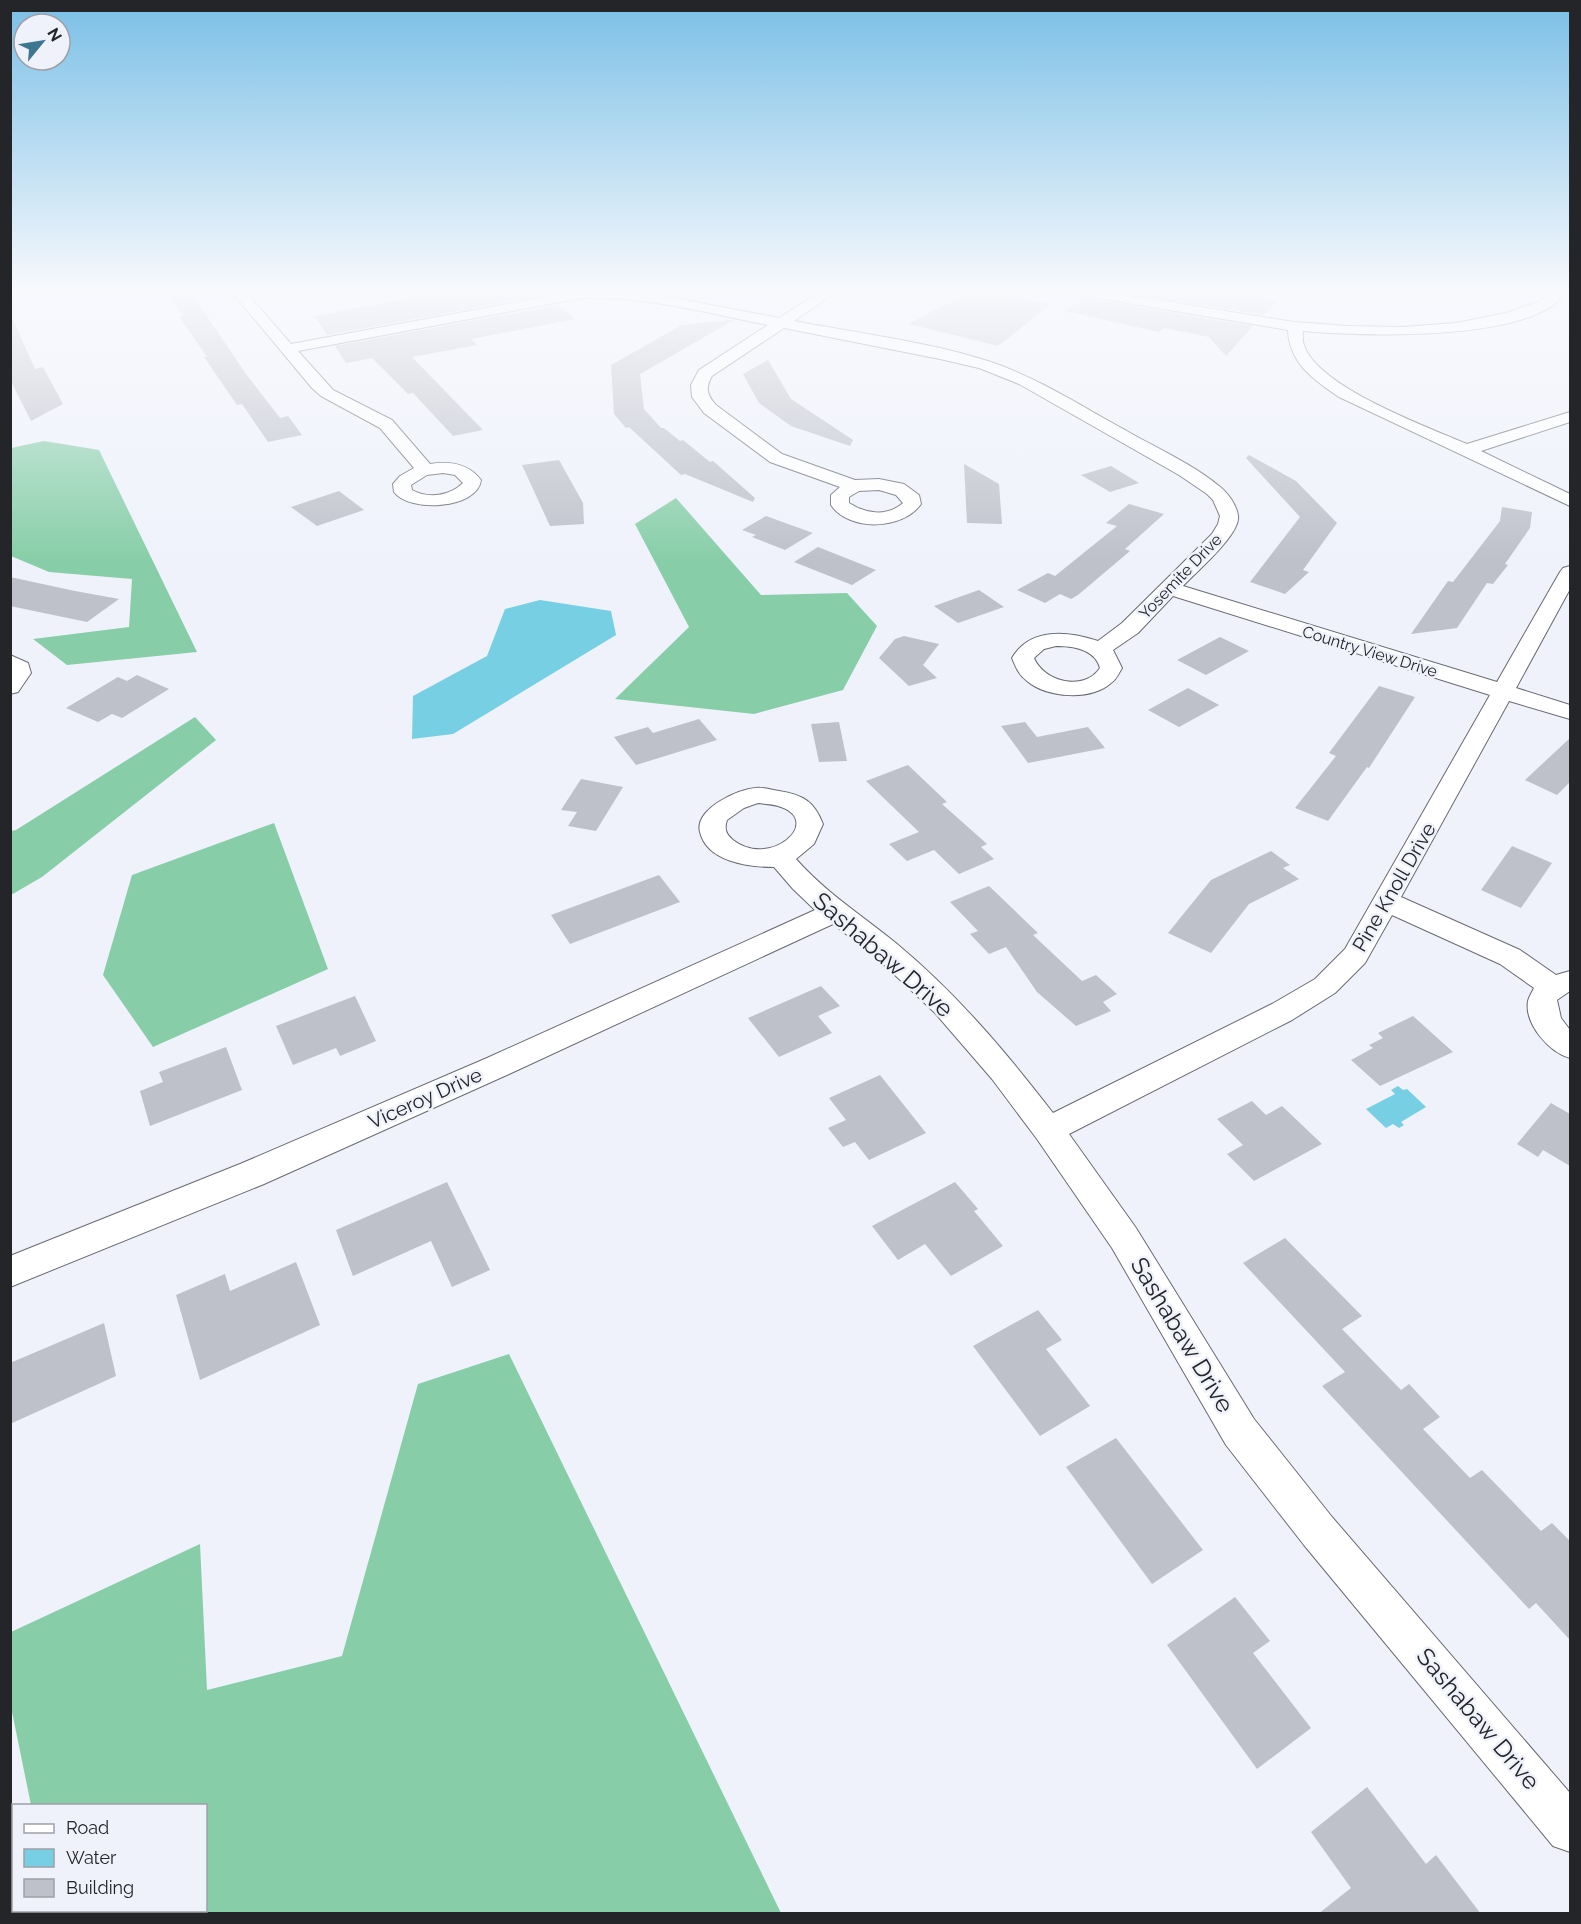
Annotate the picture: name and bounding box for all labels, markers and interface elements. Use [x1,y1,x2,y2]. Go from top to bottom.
north arrow [12,12,72,72]
text: N [43,25,66,45]
street label: Yosemite Drive [1135,530,1226,623]
street label: Country View Drive [1300,622,1440,681]
street label: Pine Knoll Drive [1347,818,1441,956]
street label: Sashabaw Drive [807,886,959,1023]
street label: Viceroy Drive [364,1062,486,1134]
street label: Sashabaw Drive [1125,1252,1240,1418]
street label: Sashabaw Drive [1411,1642,1546,1795]
legend [12,1804,207,1912]
text: Road [66,1817,109,1838]
text: Water [66,1847,117,1868]
text: Building [66,1877,134,1898]

